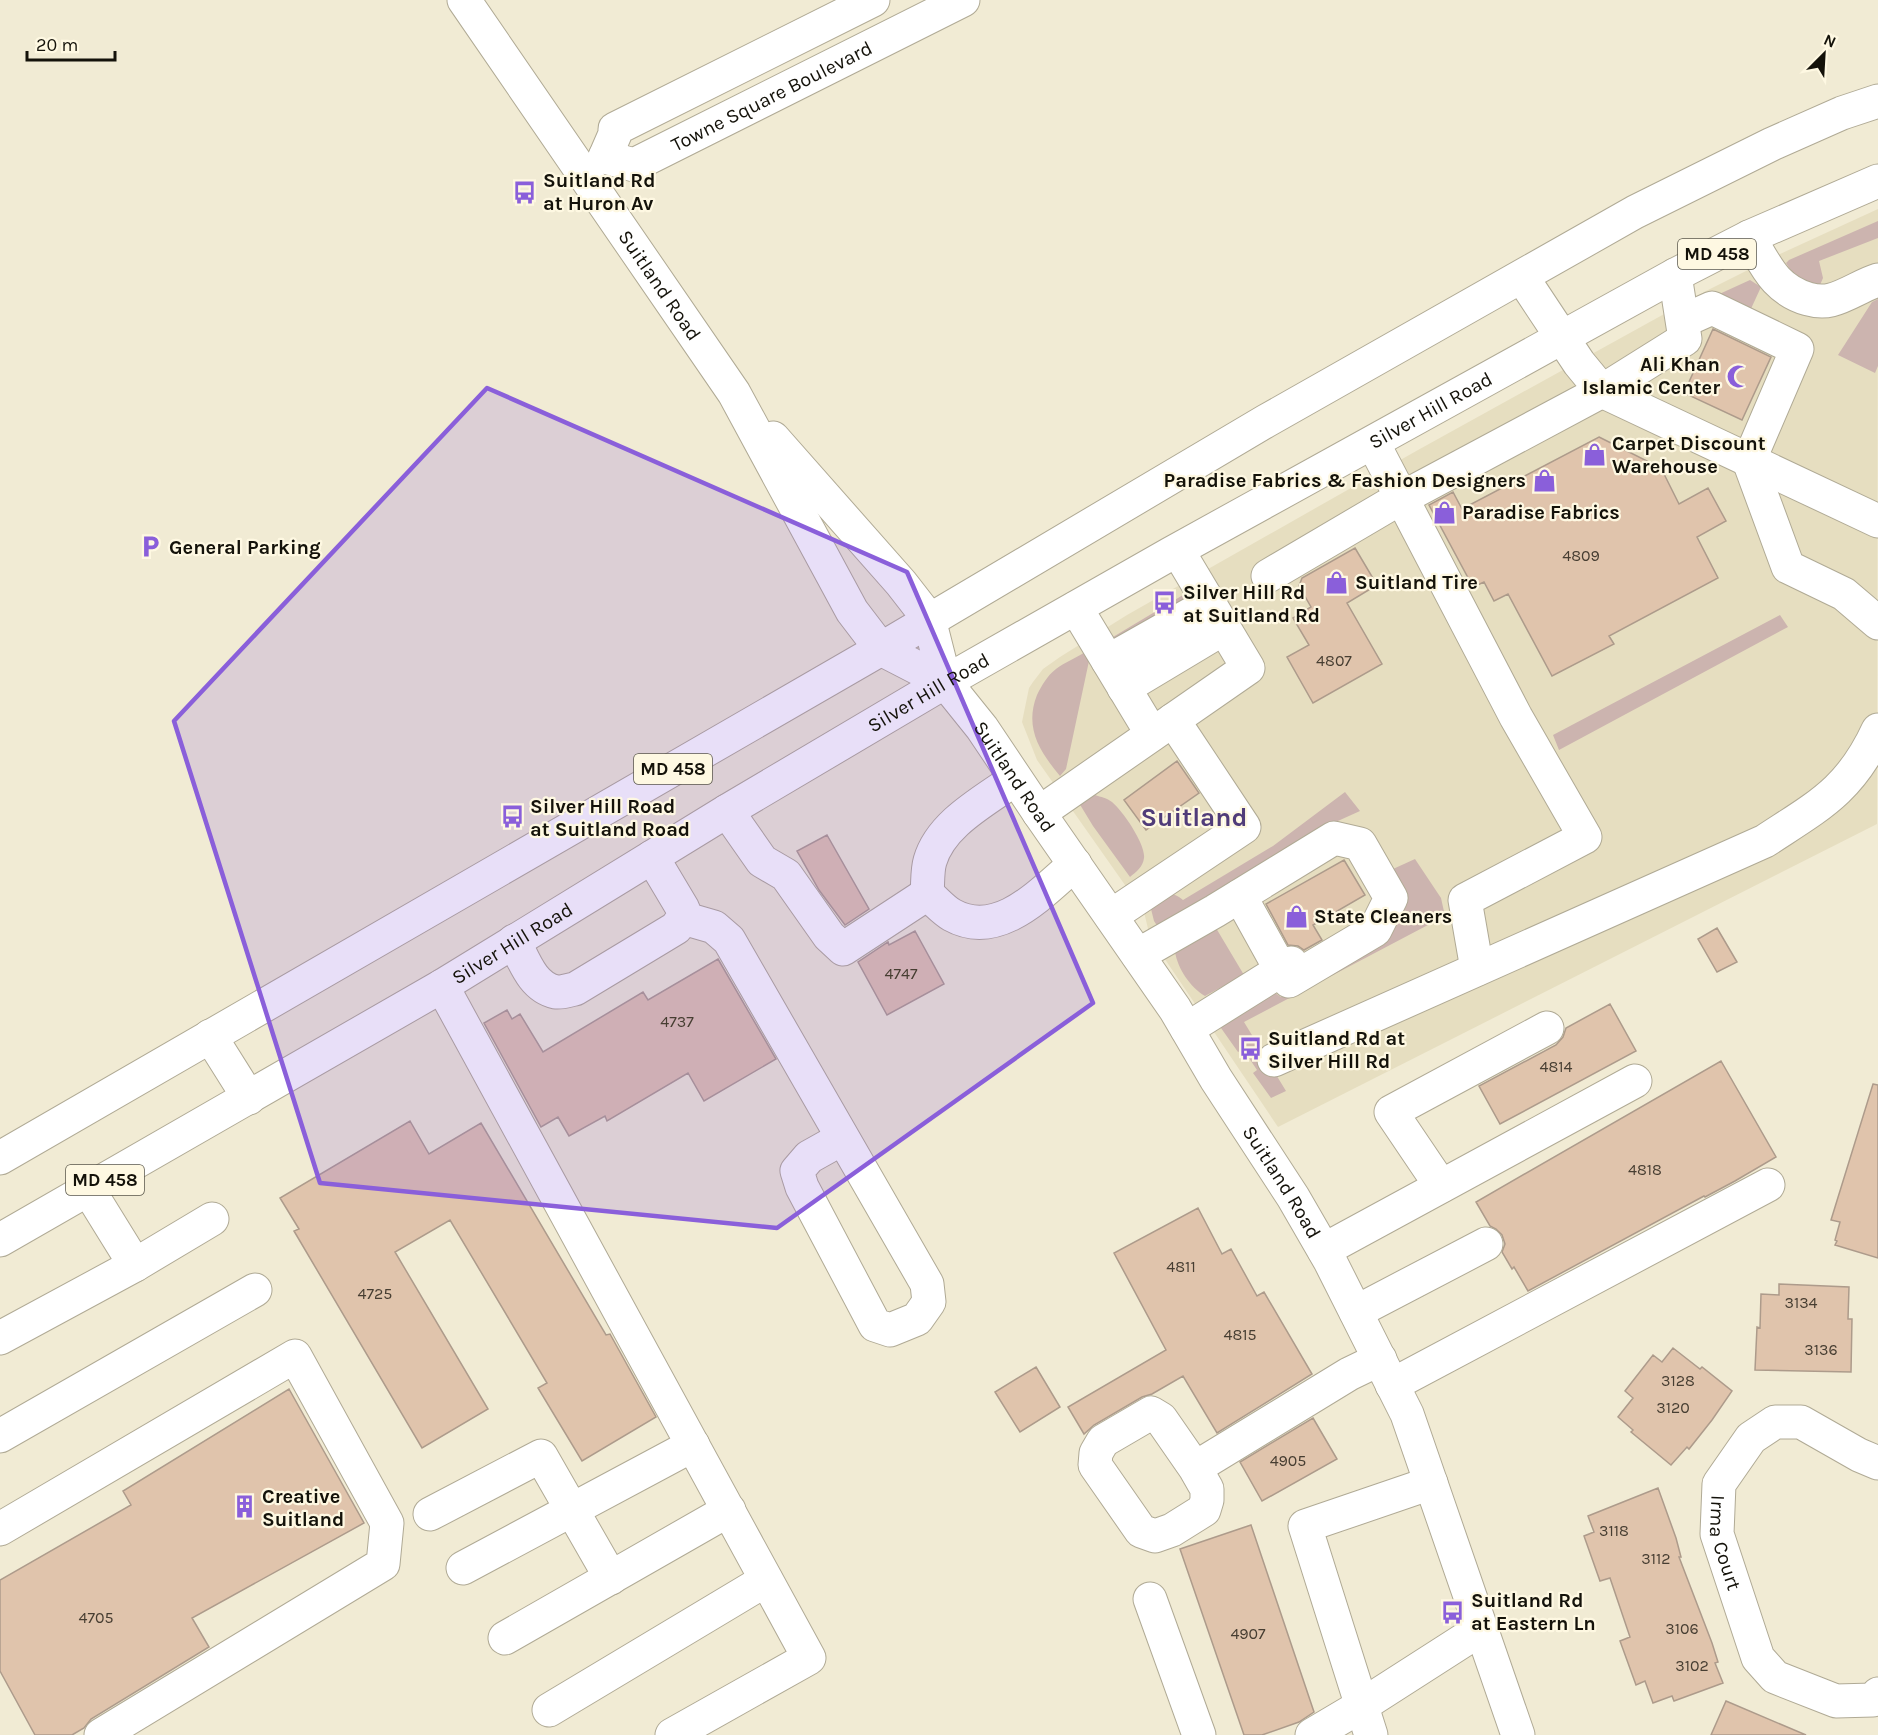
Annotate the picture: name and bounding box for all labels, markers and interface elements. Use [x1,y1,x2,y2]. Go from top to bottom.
scale bar [27,24,116,62]
north arrow [1794,24,1854,84]
text: N [1821,30,1839,52]
text: 20 m [36,34,78,56]
street label: Towne Square Boulevard [667,36,876,156]
place label: Suitland Rd at Huron Av [543,169,655,215]
bus stop icon: Suitland Rd at Huron Av [512,179,538,205]
street label: Suitland Road [614,225,706,345]
road number: MD 458 [1678,239,1756,269]
place label: Ali Khan Islamic Center [1582,353,1720,399]
mosque icon: Ali Khan Islamic Center [1725,363,1751,389]
street label: Silver Hill Road [1365,367,1496,453]
place label: Carpet Discount Warehouse [1612,432,1766,478]
shop icon: Carpet Discount Warehouse [1581,442,1607,468]
shop icon: Paradise Fabrics & Fashion Designers [1531,467,1557,493]
place label: Paradise Fabrics & Fashion Designers [1164,469,1526,492]
shop icon: Paradise Fabrics [1431,499,1457,525]
place label: Paradise Fabrics [1462,501,1620,524]
parking icon: General Parking [138,534,164,560]
place label: General Parking [169,536,321,559]
house number: 4809 [1562,546,1600,565]
shop icon: Suitland Tire [1324,569,1350,595]
place label: Suitland Tire [1355,571,1478,594]
place label: Silver Hill Rd at Suitland Rd [1183,581,1320,627]
bus stop icon: Silver Hill Rd at Suitland Rd [1152,590,1178,616]
street label: Silver Hill Road [863,648,993,737]
house number: 4807 [1316,651,1352,670]
street label: Suitland Road [969,716,1060,837]
road number: MD 458 [634,754,712,784]
place label: Silver Hill Road at Suitland Road [530,795,690,841]
district label: Suitland [1141,802,1247,833]
bus stop icon: Silver Hill Road at Suitland Road [499,804,525,830]
street label: Silver Hill Road [448,897,577,989]
shop icon: State Cleaners [1283,903,1309,929]
place label: State Cleaners [1314,905,1452,928]
house number: 4747 [885,964,918,983]
house number: 4737 [660,1012,694,1031]
place label: Suitland Rd at Silver Hill Rd [1268,1027,1405,1073]
bus stop icon: Suitland Rd at Silver Hill Rd [1237,1036,1263,1062]
house number: 4814 [1540,1057,1573,1076]
street label: Suitland Road [1238,1121,1326,1243]
house number: 4818 [1628,1160,1662,1179]
road number: MD 458 [66,1165,144,1195]
house number: 4811 [1166,1257,1196,1276]
house number: 4725 [358,1284,392,1303]
house number: 3134 [1784,1293,1818,1312]
house number: 4815 [1223,1325,1257,1344]
house number: 3136 [1804,1340,1838,1359]
house number: 3128 [1661,1371,1695,1390]
house number: 3120 [1656,1398,1690,1417]
house number: 4905 [1270,1451,1306,1470]
place label: Creative Suitland [262,1485,344,1531]
building icon: Creative Suitland [231,1494,257,1520]
street label: Irma Court [1705,1495,1746,1594]
house number: 3118 [1599,1521,1629,1540]
house number: 3112 [1641,1549,1671,1568]
place label: Suitland Rd at Eastern Ln [1471,1589,1596,1635]
bus stop icon: Suitland Rd at Eastern Ln [1440,1599,1466,1625]
house number: 4705 [79,1608,113,1627]
house number: 3106 [1665,1619,1699,1638]
house number: 4907 [1230,1624,1266,1643]
house number: 3102 [1675,1656,1709,1675]

